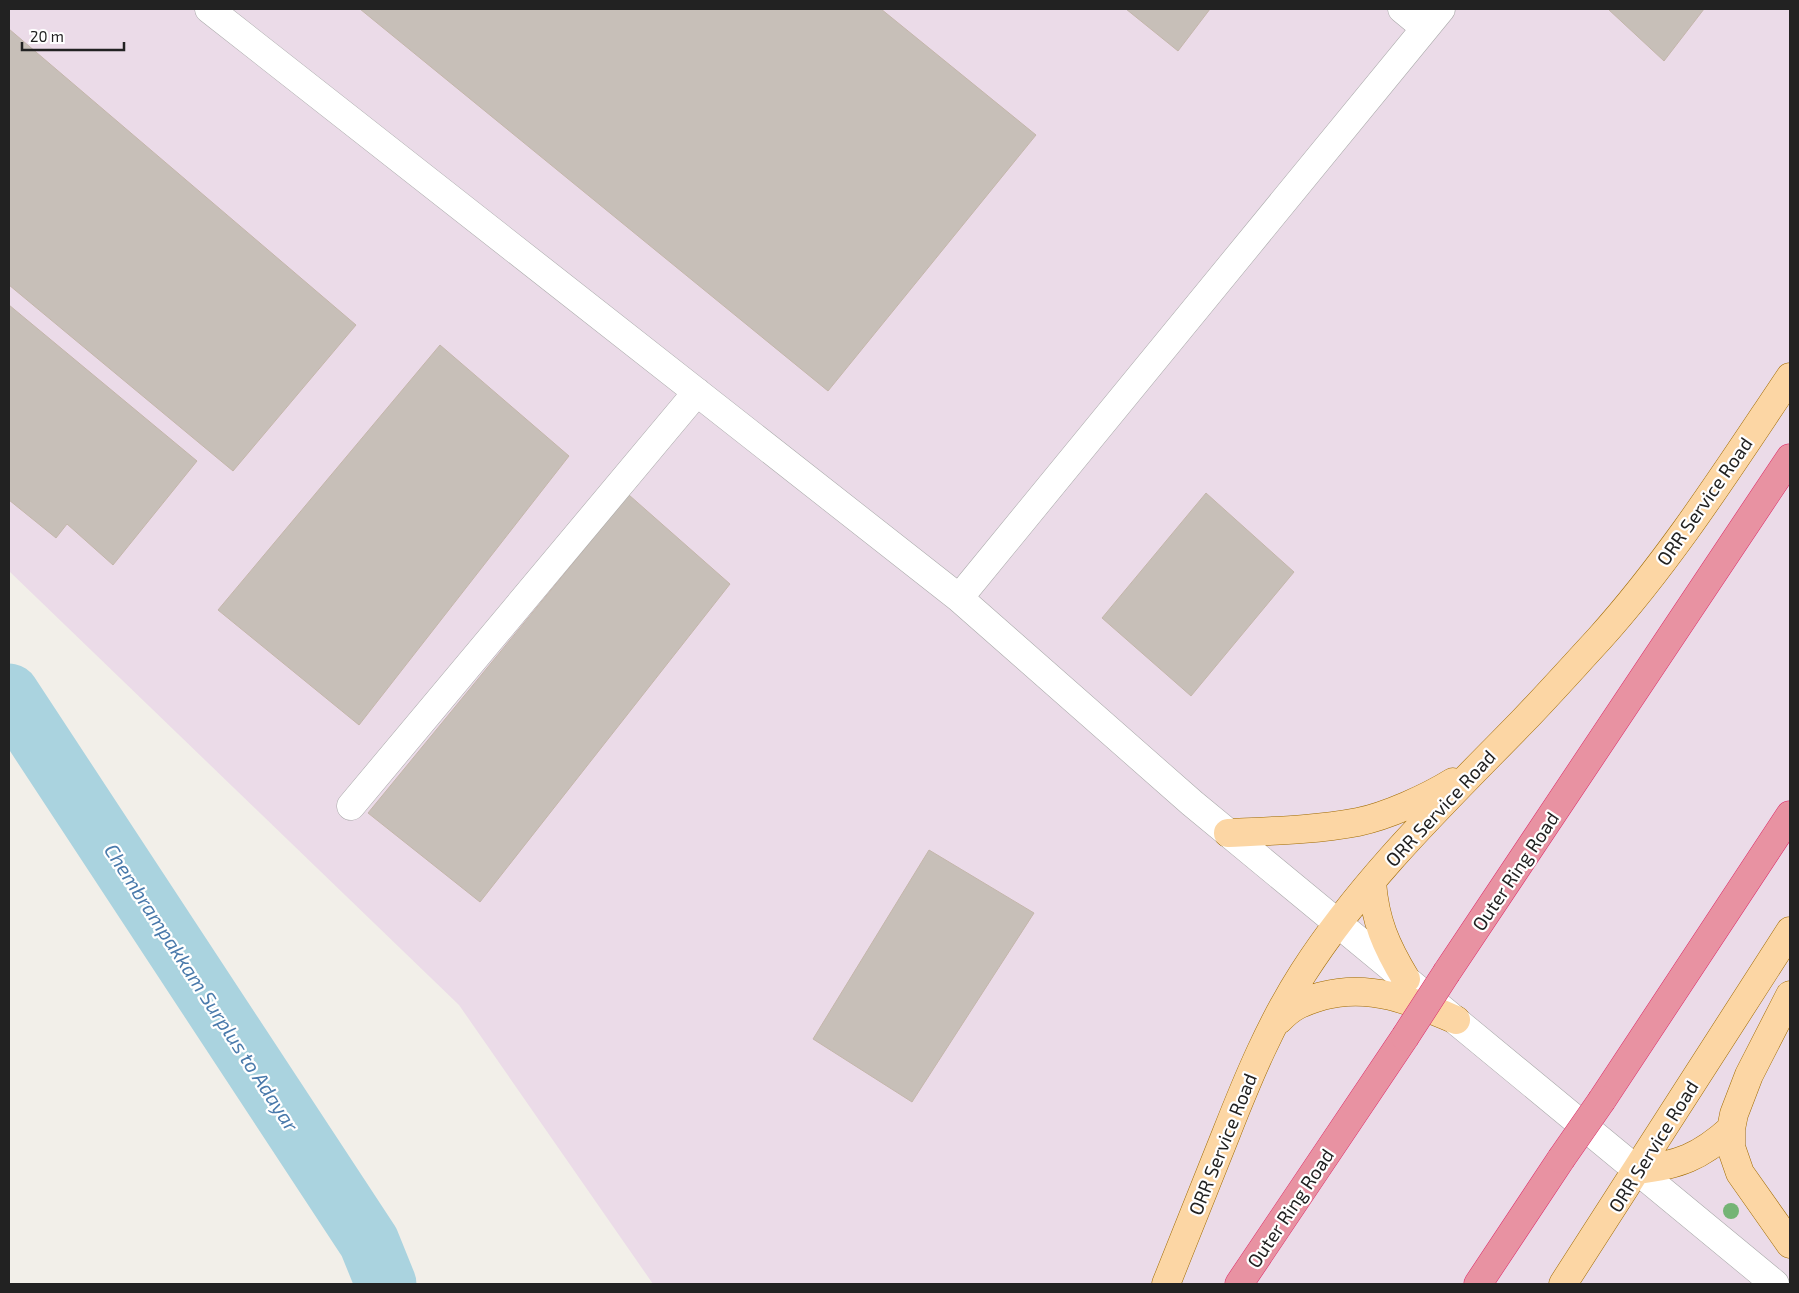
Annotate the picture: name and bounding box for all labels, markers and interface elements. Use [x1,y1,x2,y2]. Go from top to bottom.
scale bar [22,20,125,52]
text: 20 m [30,27,64,45]
street label: ORR Service Road [1651,433,1757,569]
street label: ORR Service Road [1380,745,1500,871]
street label: Outer Ring Road [1467,807,1563,935]
water label: Chembrampakkam Surplus to Adayar [99,839,305,1137]
street label: ORR Service Road [1183,1070,1261,1218]
street label: ORR Service Road [1603,1076,1703,1216]
street label: Outer Ring Road [1242,1144,1338,1272]

